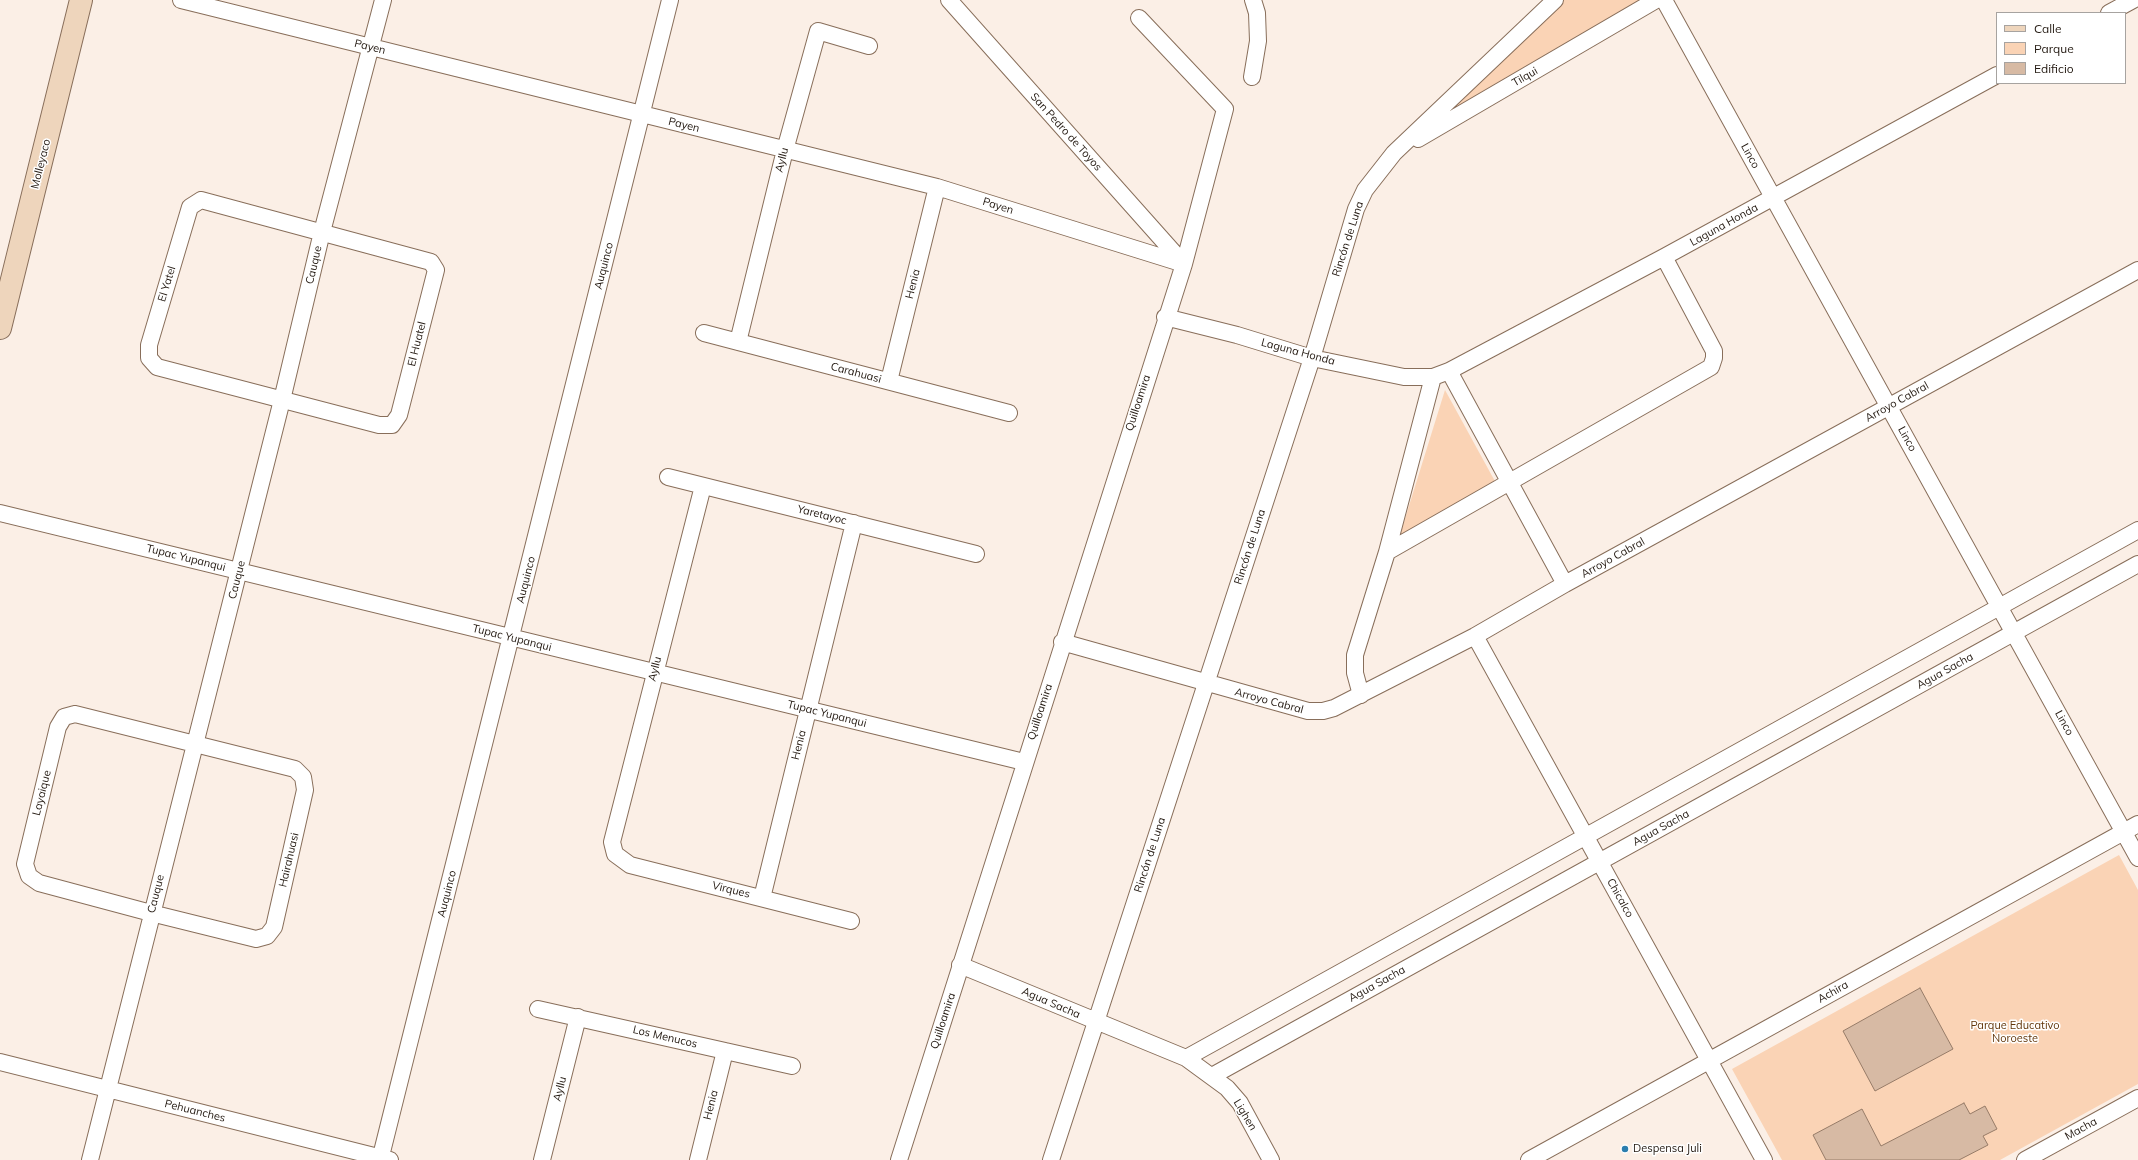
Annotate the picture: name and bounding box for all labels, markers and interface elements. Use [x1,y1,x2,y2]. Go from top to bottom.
legend [1996,12,2126,84]
text: Calle [2034,21,2061,36]
street label: Payen [353,37,387,57]
text: Parque [2034,41,2074,56]
text: Edificio [2034,61,2074,76]
street label: Tilqui [1510,64,1540,90]
street label: San Pedro de Toyos [1028,90,1104,174]
street label: Payen [667,115,701,135]
street label: Molleyaco [28,138,54,190]
street label: Linco [1738,141,1762,171]
street label: Ayllu [773,146,791,174]
street label: Payen [981,195,1015,217]
street label: Rincón de Luna [1330,200,1366,278]
street label: Laguna Honda [1688,201,1760,249]
street label: Auquinco [592,241,616,291]
street label: Cauque [303,244,325,286]
street label: El Yatel [155,264,179,304]
street label: Henia [903,268,923,300]
street label: El Huatel [405,320,429,368]
street label: Laguna Honda [1260,336,1336,368]
street label: Carahuasi [829,360,883,386]
street label: Quilloamira [1123,373,1153,433]
street label: Arroyo Cabral [1863,379,1931,425]
street label: Linco [1895,424,1919,454]
street label: Yaretayoc [796,503,848,527]
street label: Rincón de Luna [1232,508,1268,586]
street label: Arroyo Cabral [1579,535,1647,581]
street label: Tupac Yupanqui [145,542,227,574]
street label: Auquinco [514,555,538,605]
street label: Cauque [226,559,248,601]
street label: Tupac Yupanqui [471,622,553,654]
street label: Agua Sacha [1915,650,1975,692]
street label: Ayllu [646,655,664,683]
street label: Quilloamira [1025,682,1055,742]
street label: Arroyo Cabral [1233,685,1305,717]
street label: Tupac Yupanqui [786,698,868,730]
street label: Linco [2052,708,2076,738]
street label: Henia [789,729,809,761]
street label: Layaique [30,769,54,817]
street label: Agua Sacha [1631,807,1691,849]
street label: Rincón de Luna [1132,816,1168,894]
street label: Hairahuasi [276,831,302,889]
street label: Auquinco [435,869,459,919]
street label: Cauque [145,873,167,915]
street label: Chicalco [1604,876,1636,920]
street label: Virques [711,879,751,901]
street label: Agua Sacha [1347,963,1407,1005]
street label: Achira [1815,978,1851,1006]
street label: Agua Sacha [1020,985,1082,1021]
street label: Quilloamira [928,991,958,1051]
park label: Parque Educativo Noroeste [1970,1019,2060,1045]
street label: Los Menucos [631,1023,699,1051]
street label: Ayllu [551,1075,569,1103]
street label: Henia [701,1089,721,1121]
street label: Pehuanches [163,1097,227,1125]
street label: Lighen [1231,1097,1259,1133]
street label: Macha [2063,1115,2099,1143]
place label: Despensa Juli [1633,1142,1702,1156]
marker: Despensa Juli [1620,1144,1630,1154]

